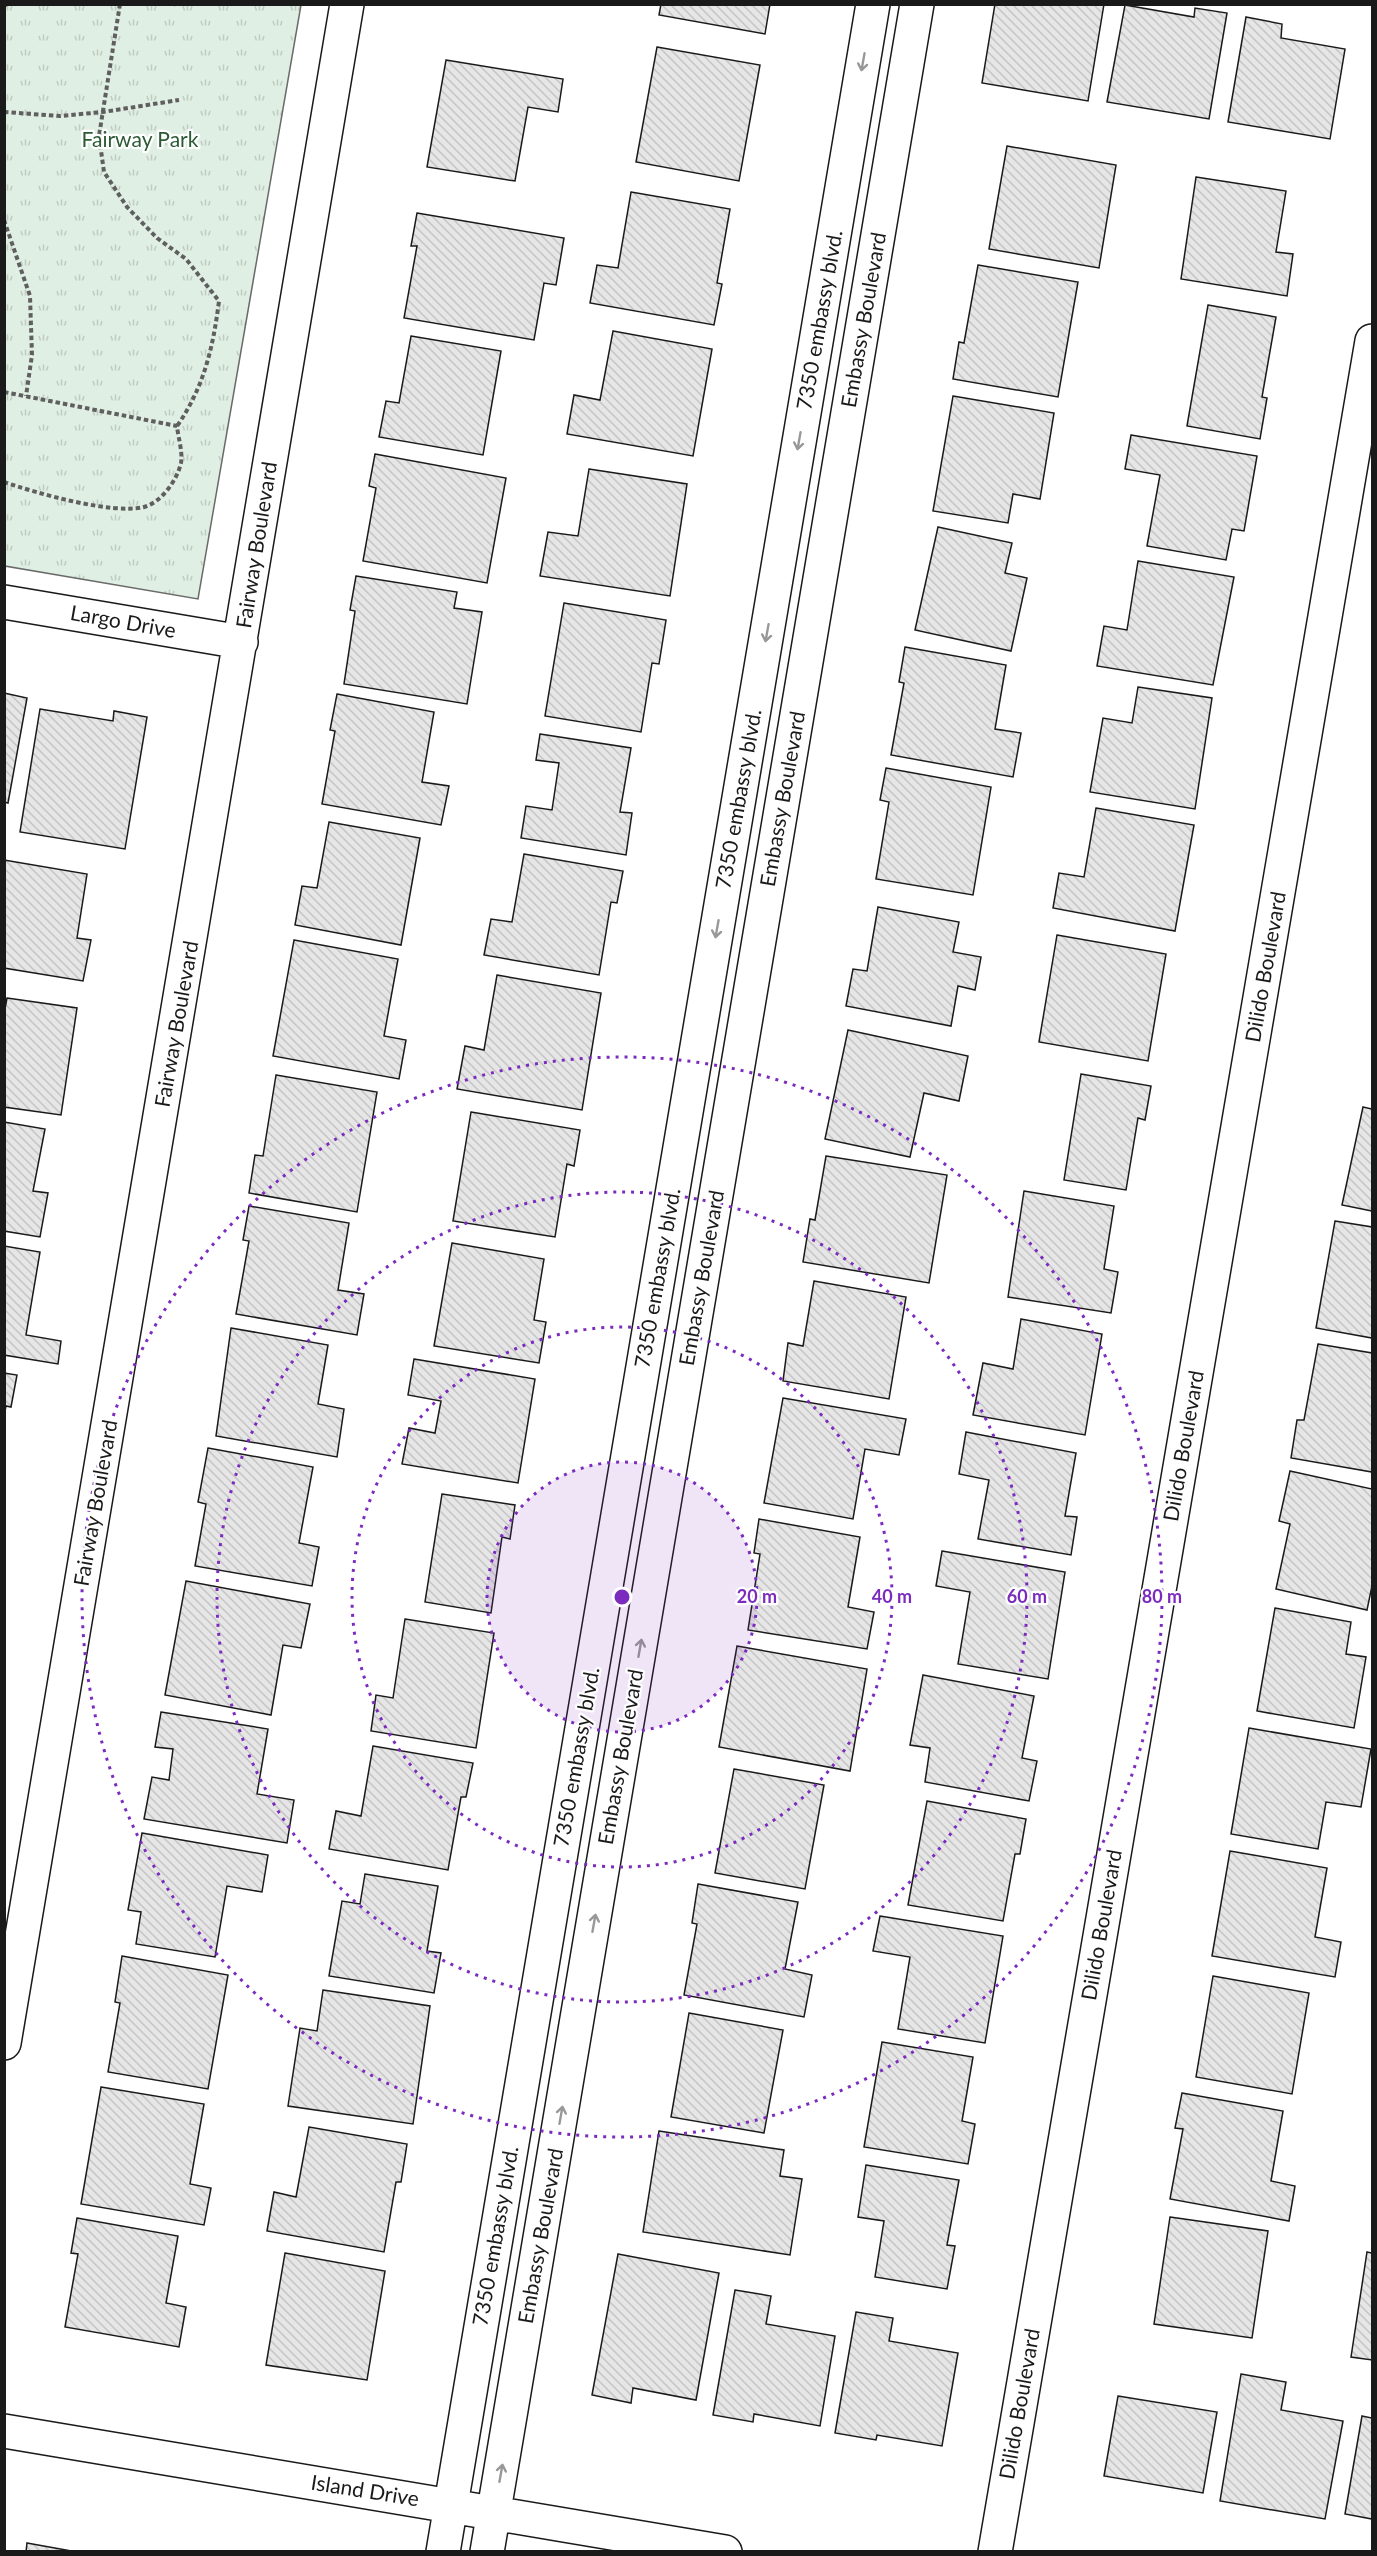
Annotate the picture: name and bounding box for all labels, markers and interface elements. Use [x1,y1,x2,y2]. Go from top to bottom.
one-way arrow [857,52,868,72]
park label: Fairway Park [82,126,199,151]
street label: 7350 embassy blvd. [790,228,847,412]
street label: Embassy Boulevard [835,230,890,409]
one-way arrow [793,430,804,450]
street label: Fairway Boulevard [230,460,281,630]
street label: Largo Drive [69,599,178,642]
one-way arrow [761,623,772,642]
street label: 7350 embassy blvd. [709,707,766,891]
street label: Embassy Boulevard [754,709,809,888]
street label: Dilido Boulevard [1239,889,1290,1044]
one-way arrow [711,919,722,938]
street label: Fairway Boulevard [149,939,202,1109]
street label: 7350 embassy blvd. [628,1186,685,1370]
street label: Embassy Boulevard [673,1188,728,1367]
street label: Dilido Boulevard [1157,1368,1208,1523]
street label: Fairway Boulevard [68,1418,121,1588]
text: 20 m [737,1585,777,1607]
text: 40 m [872,1585,912,1607]
text: 60 m [1007,1585,1047,1607]
text: 80 m [1142,1585,1182,1607]
centre of rings [612,1587,632,1607]
one-way arrow [635,1638,646,1658]
street label: 7350 embassy blvd. [547,1665,604,1849]
street label: Embassy Boulevard [592,1667,647,1846]
street label: Dilido Boulevard [1075,1847,1126,2002]
one-way arrow [588,1914,599,1933]
one-way arrow [556,2106,567,2126]
street label: 7350 embassy blvd. [466,2144,523,2328]
street label: Embassy Boulevard [512,2146,567,2325]
street label: Dilido Boulevard [993,2326,1044,2481]
one-way arrow [495,2464,506,2483]
street label: Island Drive [309,2469,421,2510]

